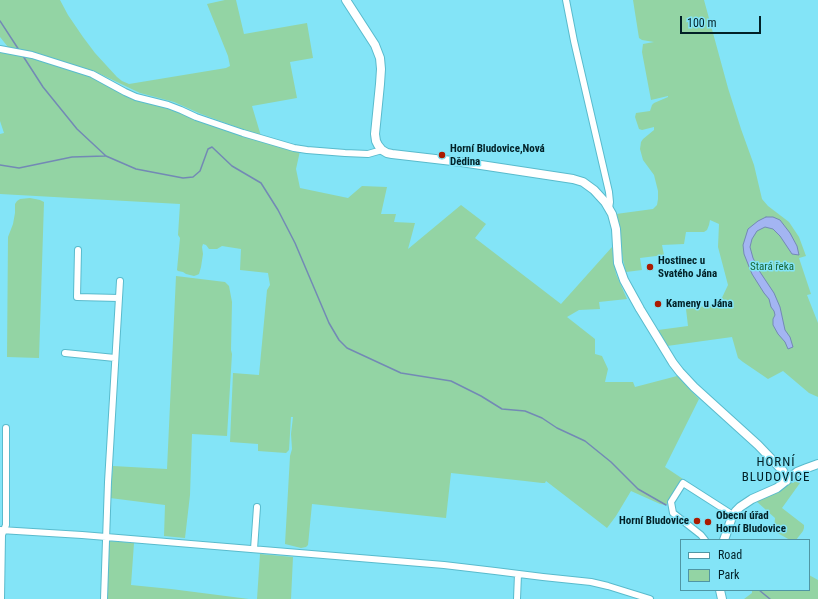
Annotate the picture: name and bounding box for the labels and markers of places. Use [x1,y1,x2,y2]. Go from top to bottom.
place label: Horní Bludovice,Nová Dědina [450,142,545,168]
marker: Horní Bludovice,Nová Dědina [437,150,447,160]
place label: Hostinec u Svatého Jána [658,254,717,280]
marker: Hostinec u Svatého Jána [645,262,655,272]
place label: Kameny u Jána [666,297,733,311]
marker: Kameny u Jána [653,299,663,309]
place label: Obecní úřad Horní Bludovice [716,509,786,535]
place label: Horní Bludovice [619,514,689,528]
marker: Horní Bludovice [692,516,702,526]
marker: Obecní úřad Horní Bludovice [703,517,713,527]

